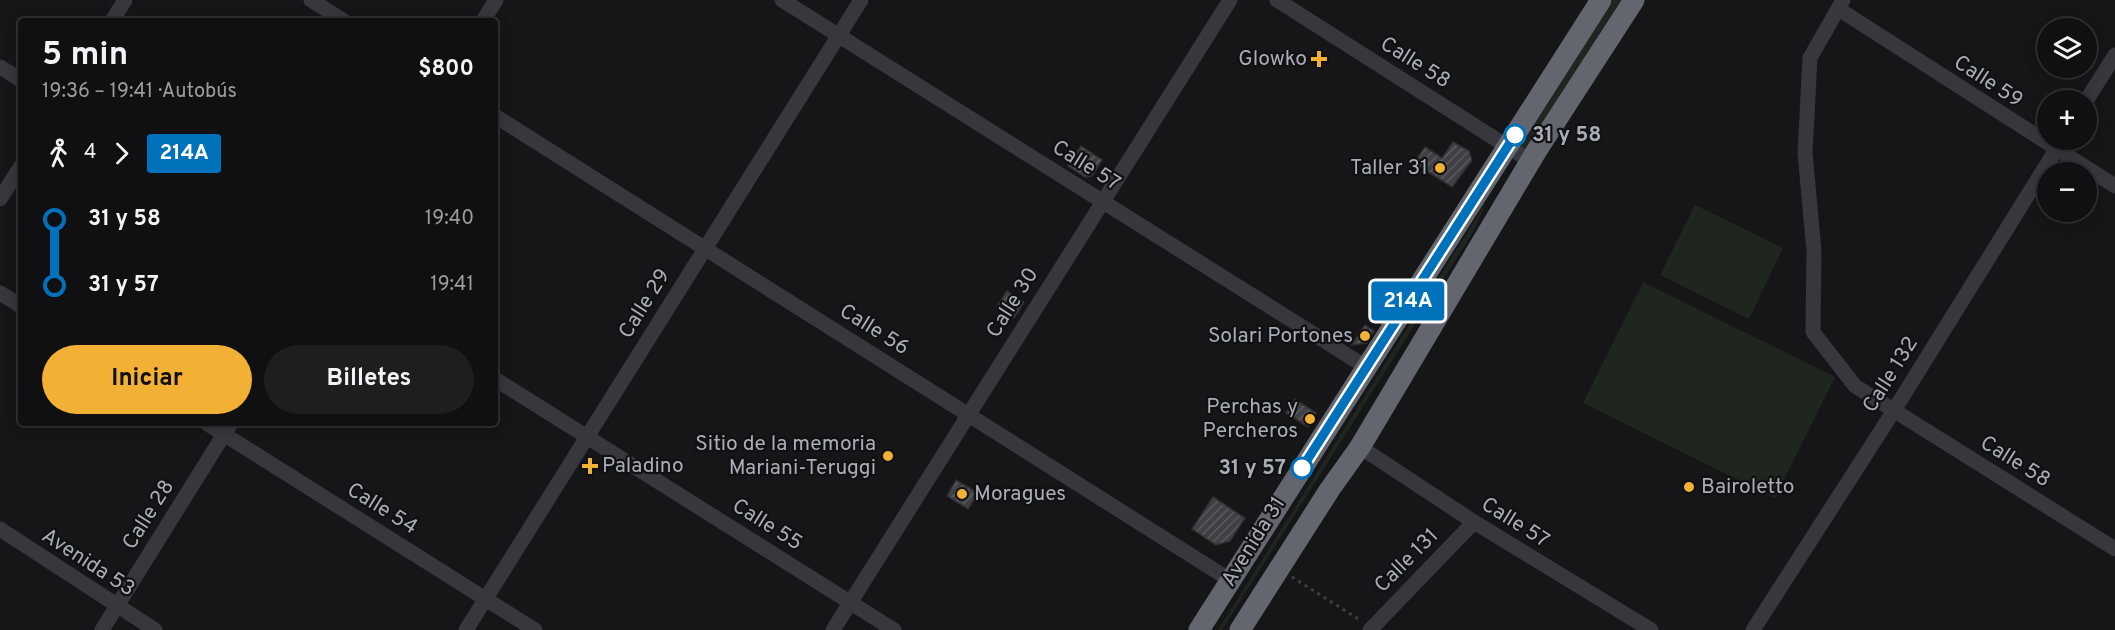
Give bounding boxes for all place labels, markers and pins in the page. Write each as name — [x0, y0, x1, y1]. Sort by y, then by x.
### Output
place label: Glowko — [1238, 46, 1307, 73]
marker: Glowko — [1312, 52, 1326, 66]
place label: 31 y 58 — [1532, 122, 1601, 149]
marker: 31 y 58 — [1504, 124, 1526, 146]
place label: Taller 31 — [1350, 155, 1428, 182]
marker: Taller 31 — [1433, 161, 1447, 175]
place label: Solari Portones — [1208, 323, 1353, 350]
marker: Solari Portones — [1358, 329, 1372, 343]
place label: Perchas y Percheros — [1202, 394, 1298, 445]
marker: Perchas y Percheros — [1303, 412, 1317, 426]
place label: Sitio de la memoria Mariani-Teruggi — [695, 431, 876, 482]
marker: Sitio de la memoria Mariani-Teruggi — [881, 449, 895, 463]
place label: Paladino — [602, 453, 684, 480]
place label: 31 y 57 — [1219, 455, 1286, 482]
marker: 31 y 57 — [1291, 457, 1313, 479]
marker: Paladino — [583, 459, 597, 473]
place label: Bairoletto — [1701, 474, 1794, 501]
marker: Bairoletto — [1682, 480, 1696, 494]
place label: Moragues — [974, 481, 1066, 508]
marker: Moragues — [955, 487, 969, 501]

